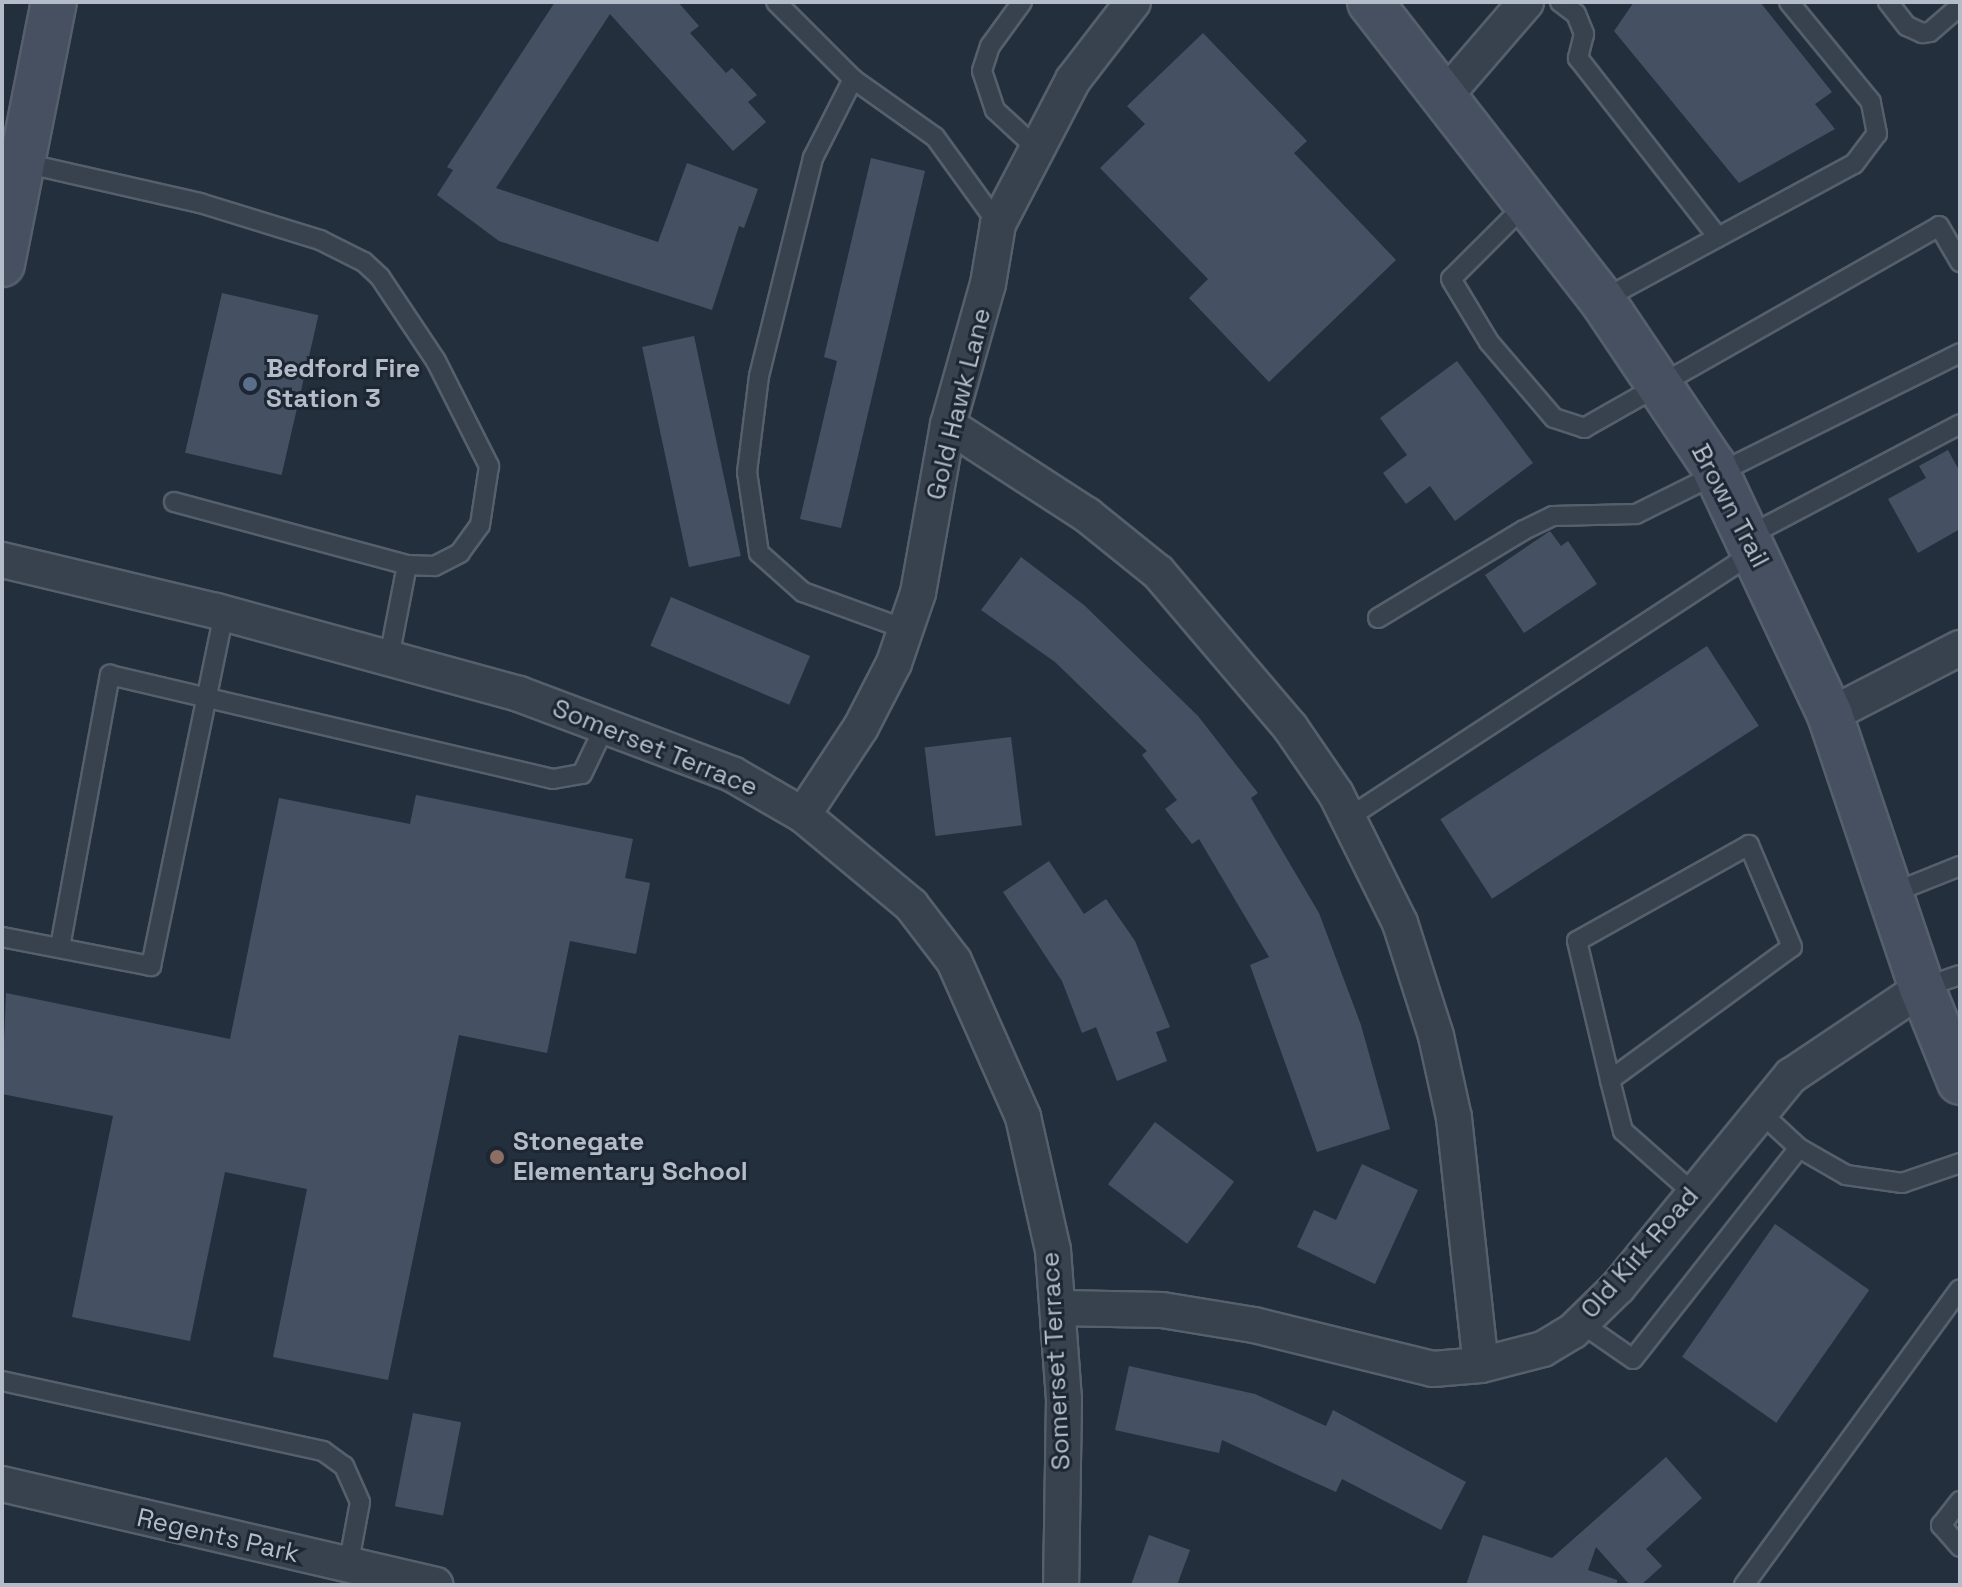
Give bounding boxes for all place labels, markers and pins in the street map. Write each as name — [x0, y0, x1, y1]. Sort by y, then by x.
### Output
place label: Bedford Fire Station 3 — [266, 353, 420, 414]
marker: Bedford Fire Station 3 — [241, 375, 259, 393]
place label: Stonegate Elementary School — [513, 1126, 748, 1188]
marker: Stonegate Elementary School — [488, 1148, 506, 1166]

